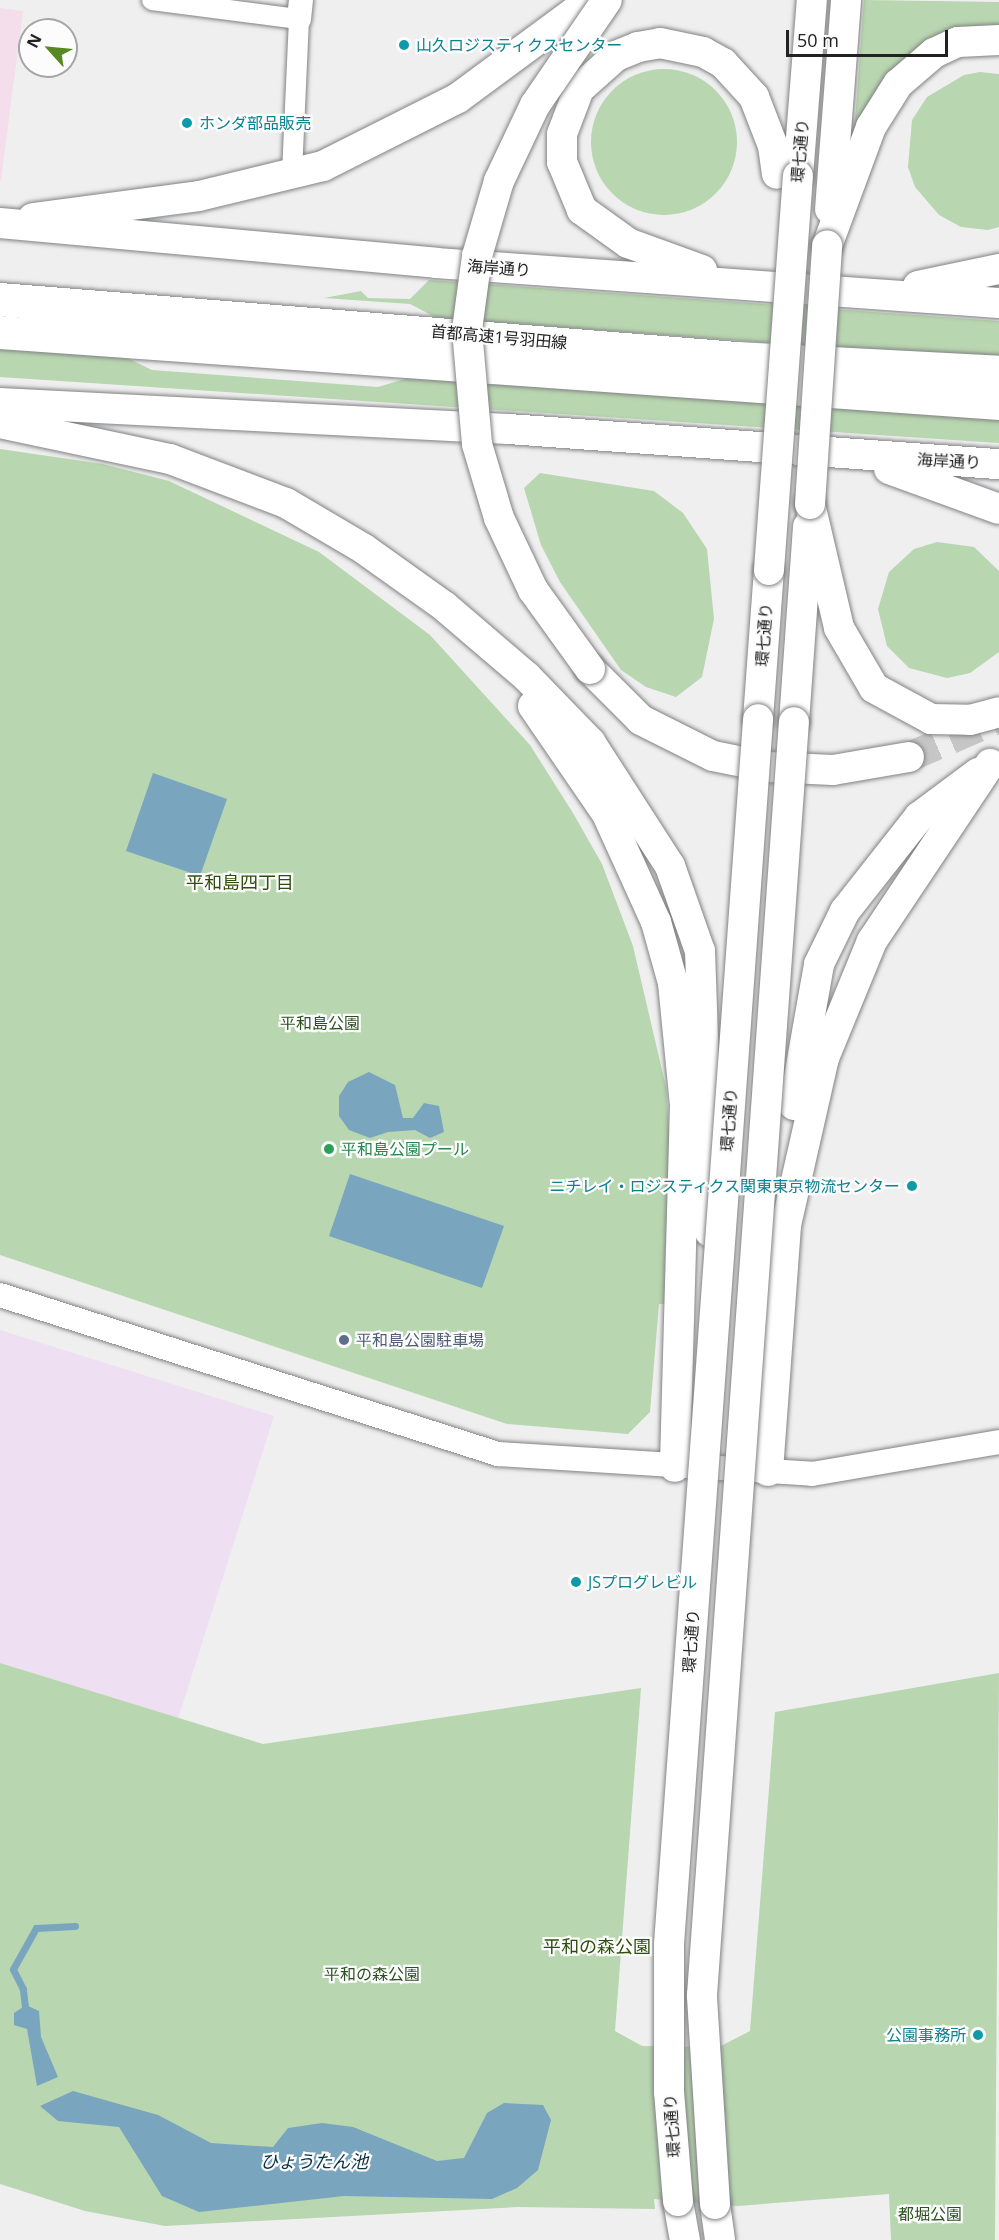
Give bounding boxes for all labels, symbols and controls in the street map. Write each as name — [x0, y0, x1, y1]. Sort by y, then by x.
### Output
north arrow — [18, 18, 78, 78]
scale bar — [789, 18, 951, 56]
text: 50 m — [797, 28, 839, 52]
text: N — [21, 30, 46, 52]
place label: 山久ロジスティクスセンター — [416, 35, 624, 55]
marker: 山久ロジスティクスセンター — [397, 38, 411, 52]
place label: ホンダ部品販売 — [199, 113, 311, 133]
marker: ホンダ部品販売 — [180, 116, 194, 130]
street label: 環七通り — [788, 118, 812, 184]
street label: 海岸通り — [466, 256, 532, 280]
street label: 首都高速1号羽田線 — [430, 321, 568, 353]
street label: 海岸通り — [917, 450, 981, 472]
street label: 環七通り — [752, 602, 776, 668]
district label: 平和島四丁目 — [186, 871, 294, 893]
park label: 平和島公園 — [280, 1013, 360, 1033]
street label: 環七通り — [717, 1087, 741, 1153]
place label: 平和島公園プール — [341, 1139, 469, 1159]
marker: 平和島公園プール — [322, 1142, 336, 1156]
place label: ニチレイ・ロジスティクス関東東京物流センター — [548, 1176, 900, 1196]
marker: ニチレイ・ロジスティクス関東東京物流センター — [905, 1179, 919, 1193]
place label: 平和島公園駐車場 — [356, 1330, 484, 1350]
marker: 平和島公園駐車場 — [337, 1333, 351, 1347]
place label: JSプログレビル — [588, 1572, 697, 1592]
marker: JSプログレビル — [569, 1575, 583, 1589]
street label: 環七通り — [679, 1608, 703, 1674]
district label: 平和の森公園 — [543, 1935, 651, 1957]
park label: 平和の森公園 — [324, 1964, 420, 1984]
place label: 公園事務所 — [886, 2025, 966, 2045]
marker: 公園事務所 — [971, 2028, 985, 2042]
street label: 環七通り — [660, 2093, 684, 2159]
water label: ひょうたん池 — [260, 2150, 368, 2172]
park label: 都堀公園 — [898, 2204, 962, 2224]

